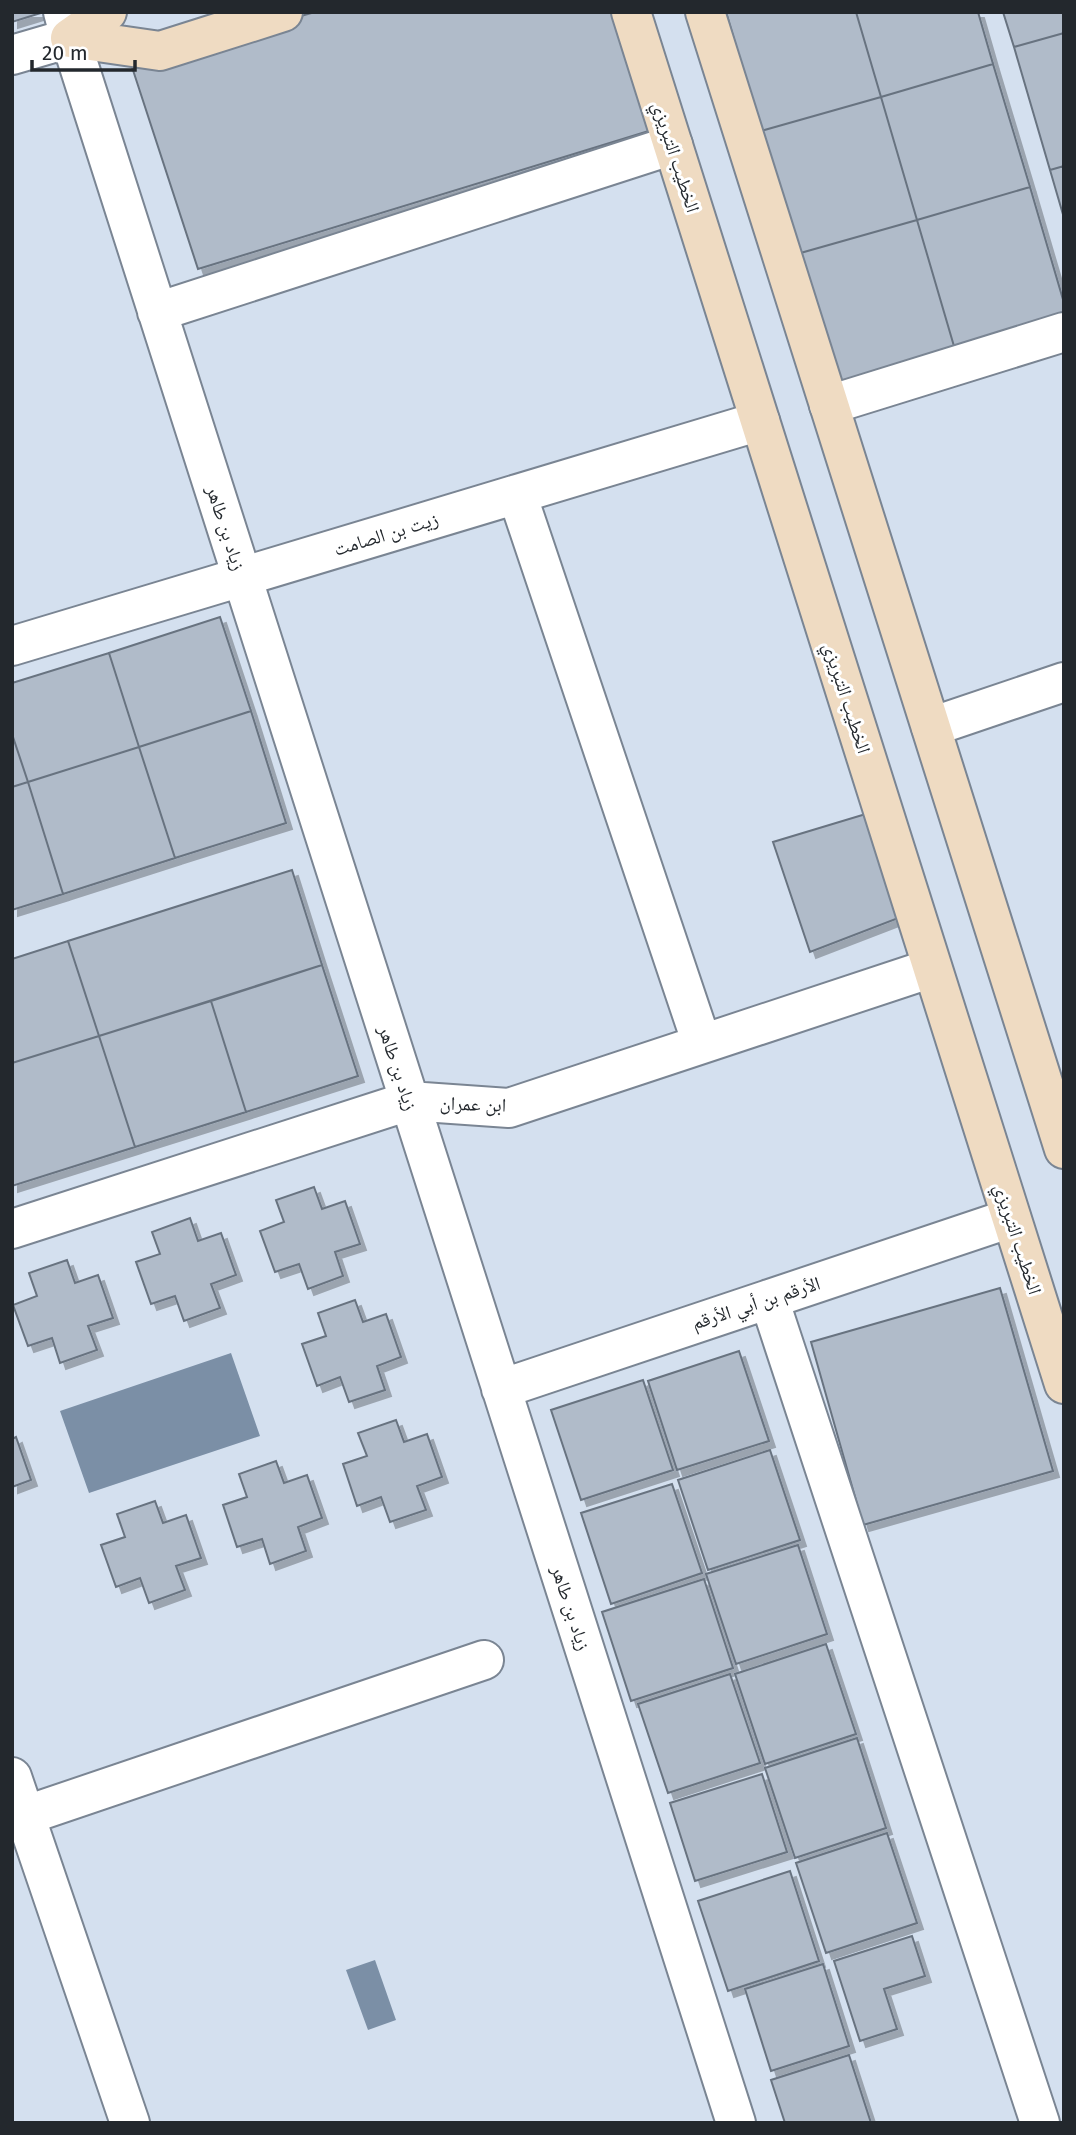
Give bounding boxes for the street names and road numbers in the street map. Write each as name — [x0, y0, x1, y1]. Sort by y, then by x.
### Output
street label: الخطيب التبريزي — [644, 99, 705, 216]
street label: زياد بن طاهر — [201, 482, 250, 573]
street label: زيت بن الصامت — [331, 507, 441, 561]
street label: الخطيب التبريزي — [815, 640, 876, 757]
street label: زياد بن طاهر — [373, 1022, 422, 1113]
street label: ابن عمران — [439, 1091, 507, 1117]
street label: الخطيب التبريزي — [986, 1181, 1047, 1298]
street label: الأرقم بن أبي الأرقم — [689, 1271, 824, 1338]
street label: زياد بن طاهر — [546, 1562, 595, 1653]

